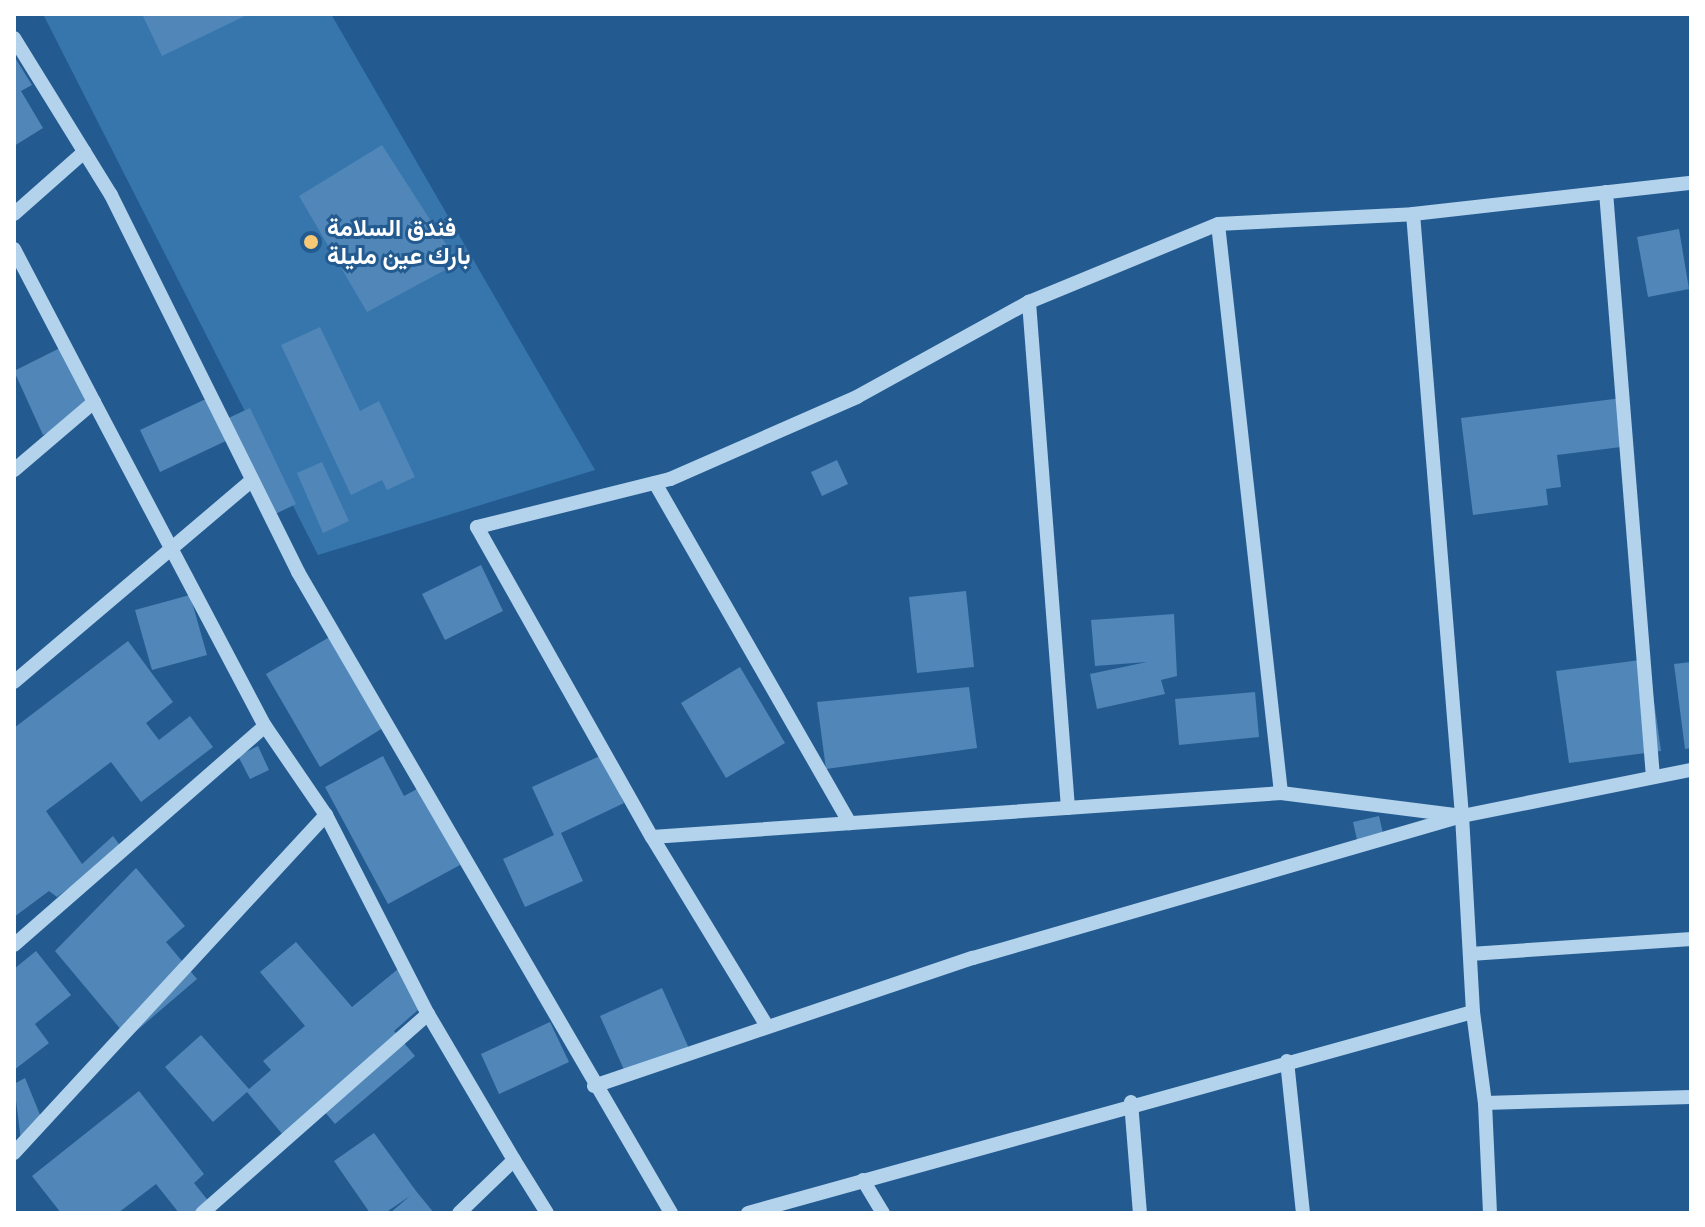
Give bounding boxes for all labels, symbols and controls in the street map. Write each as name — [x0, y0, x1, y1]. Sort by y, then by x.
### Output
place label: فندق السلامة بارك عين مليلة — [327, 214, 471, 270]
marker: فندق السلامة بارك عين مليلة — [302, 233, 320, 251]

